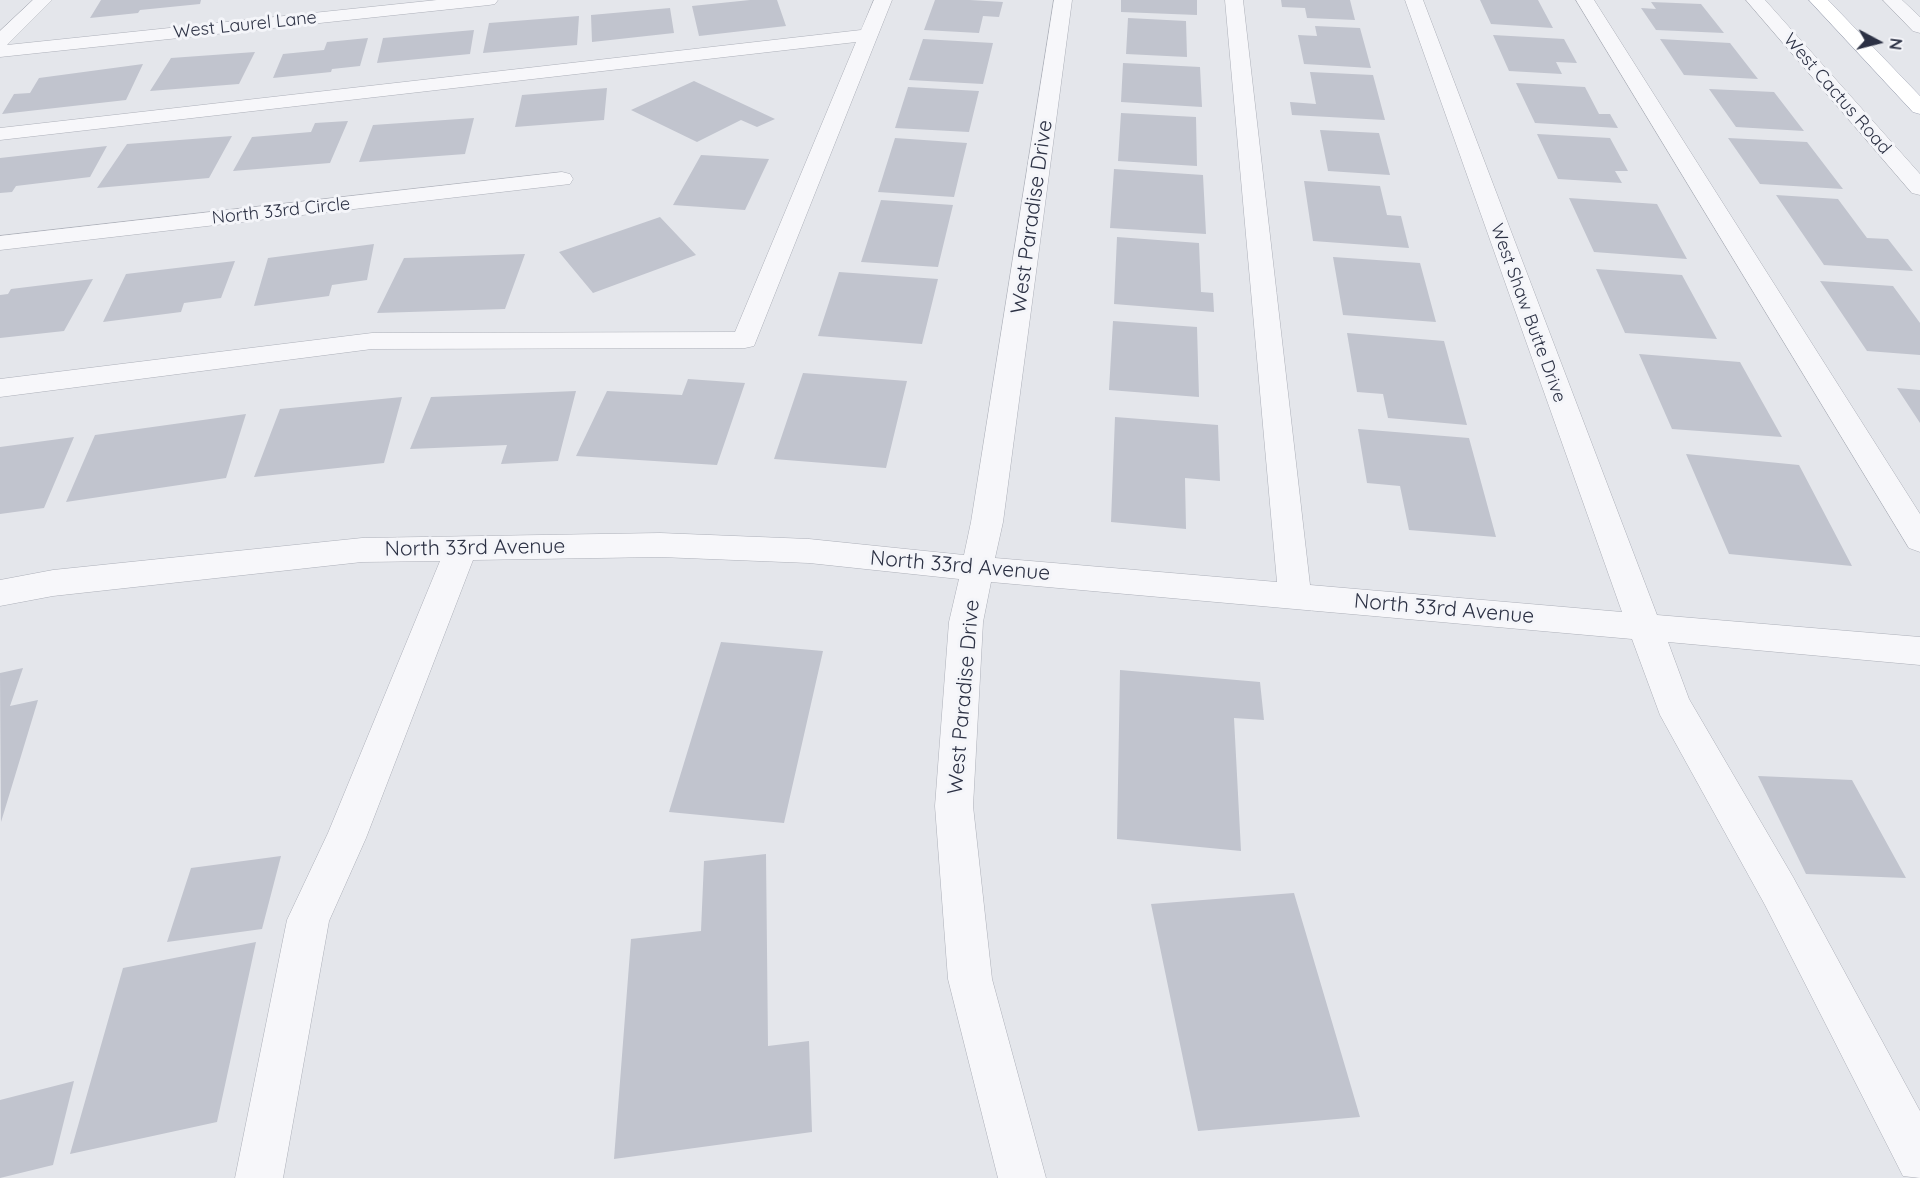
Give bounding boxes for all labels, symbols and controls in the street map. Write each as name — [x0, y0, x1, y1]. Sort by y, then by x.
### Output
street label: West Laurel Lane — [172, 7, 318, 43]
north arrow — [1848, 12, 1908, 72]
street label: West Cactus Road — [1779, 29, 1895, 159]
text: N — [1885, 37, 1907, 51]
street label: West Paradise Drive — [1006, 118, 1058, 316]
street label: North 33rd Circle — [211, 193, 351, 229]
street label: West Shaw Butte Drive — [1486, 221, 1570, 405]
street label: North 33rd Avenue — [384, 534, 566, 562]
street label: North 33rd Avenue — [869, 546, 1051, 586]
street label: North 33rd Avenue — [1353, 589, 1535, 629]
street label: West Paradise Drive — [943, 599, 985, 795]

